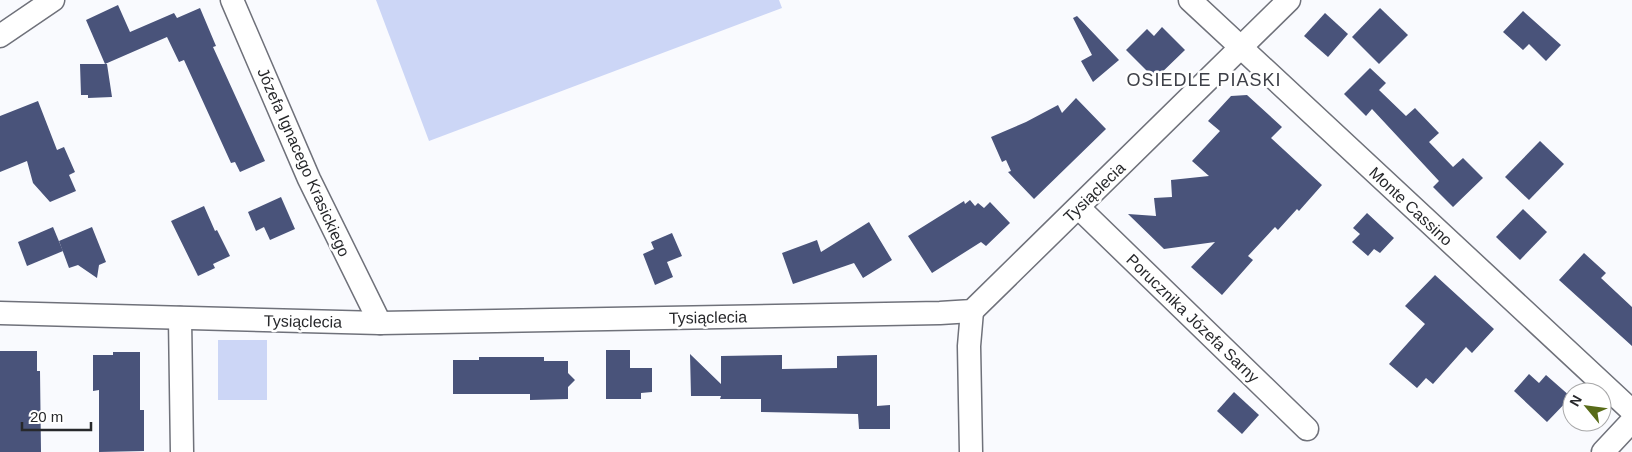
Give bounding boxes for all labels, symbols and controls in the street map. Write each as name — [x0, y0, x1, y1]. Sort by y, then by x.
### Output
street label: Józefa Ignacego Krasickiego — [254, 65, 353, 259]
district label: OSIEDLE PIASKI — [1126, 70, 1282, 90]
street label: Tysiąclecia — [1060, 159, 1128, 226]
street label: Monte Cassino — [1366, 164, 1456, 249]
street label: Porucznika Józefa Sarny — [1123, 251, 1262, 386]
street label: Tysiąclecia — [669, 308, 747, 327]
street label: Tysiąclecia — [264, 312, 342, 331]
north arrow — [1562, 382, 1612, 432]
text: N — [1566, 392, 1585, 409]
scale bar — [22, 400, 91, 432]
text: 20 m — [30, 408, 63, 425]

